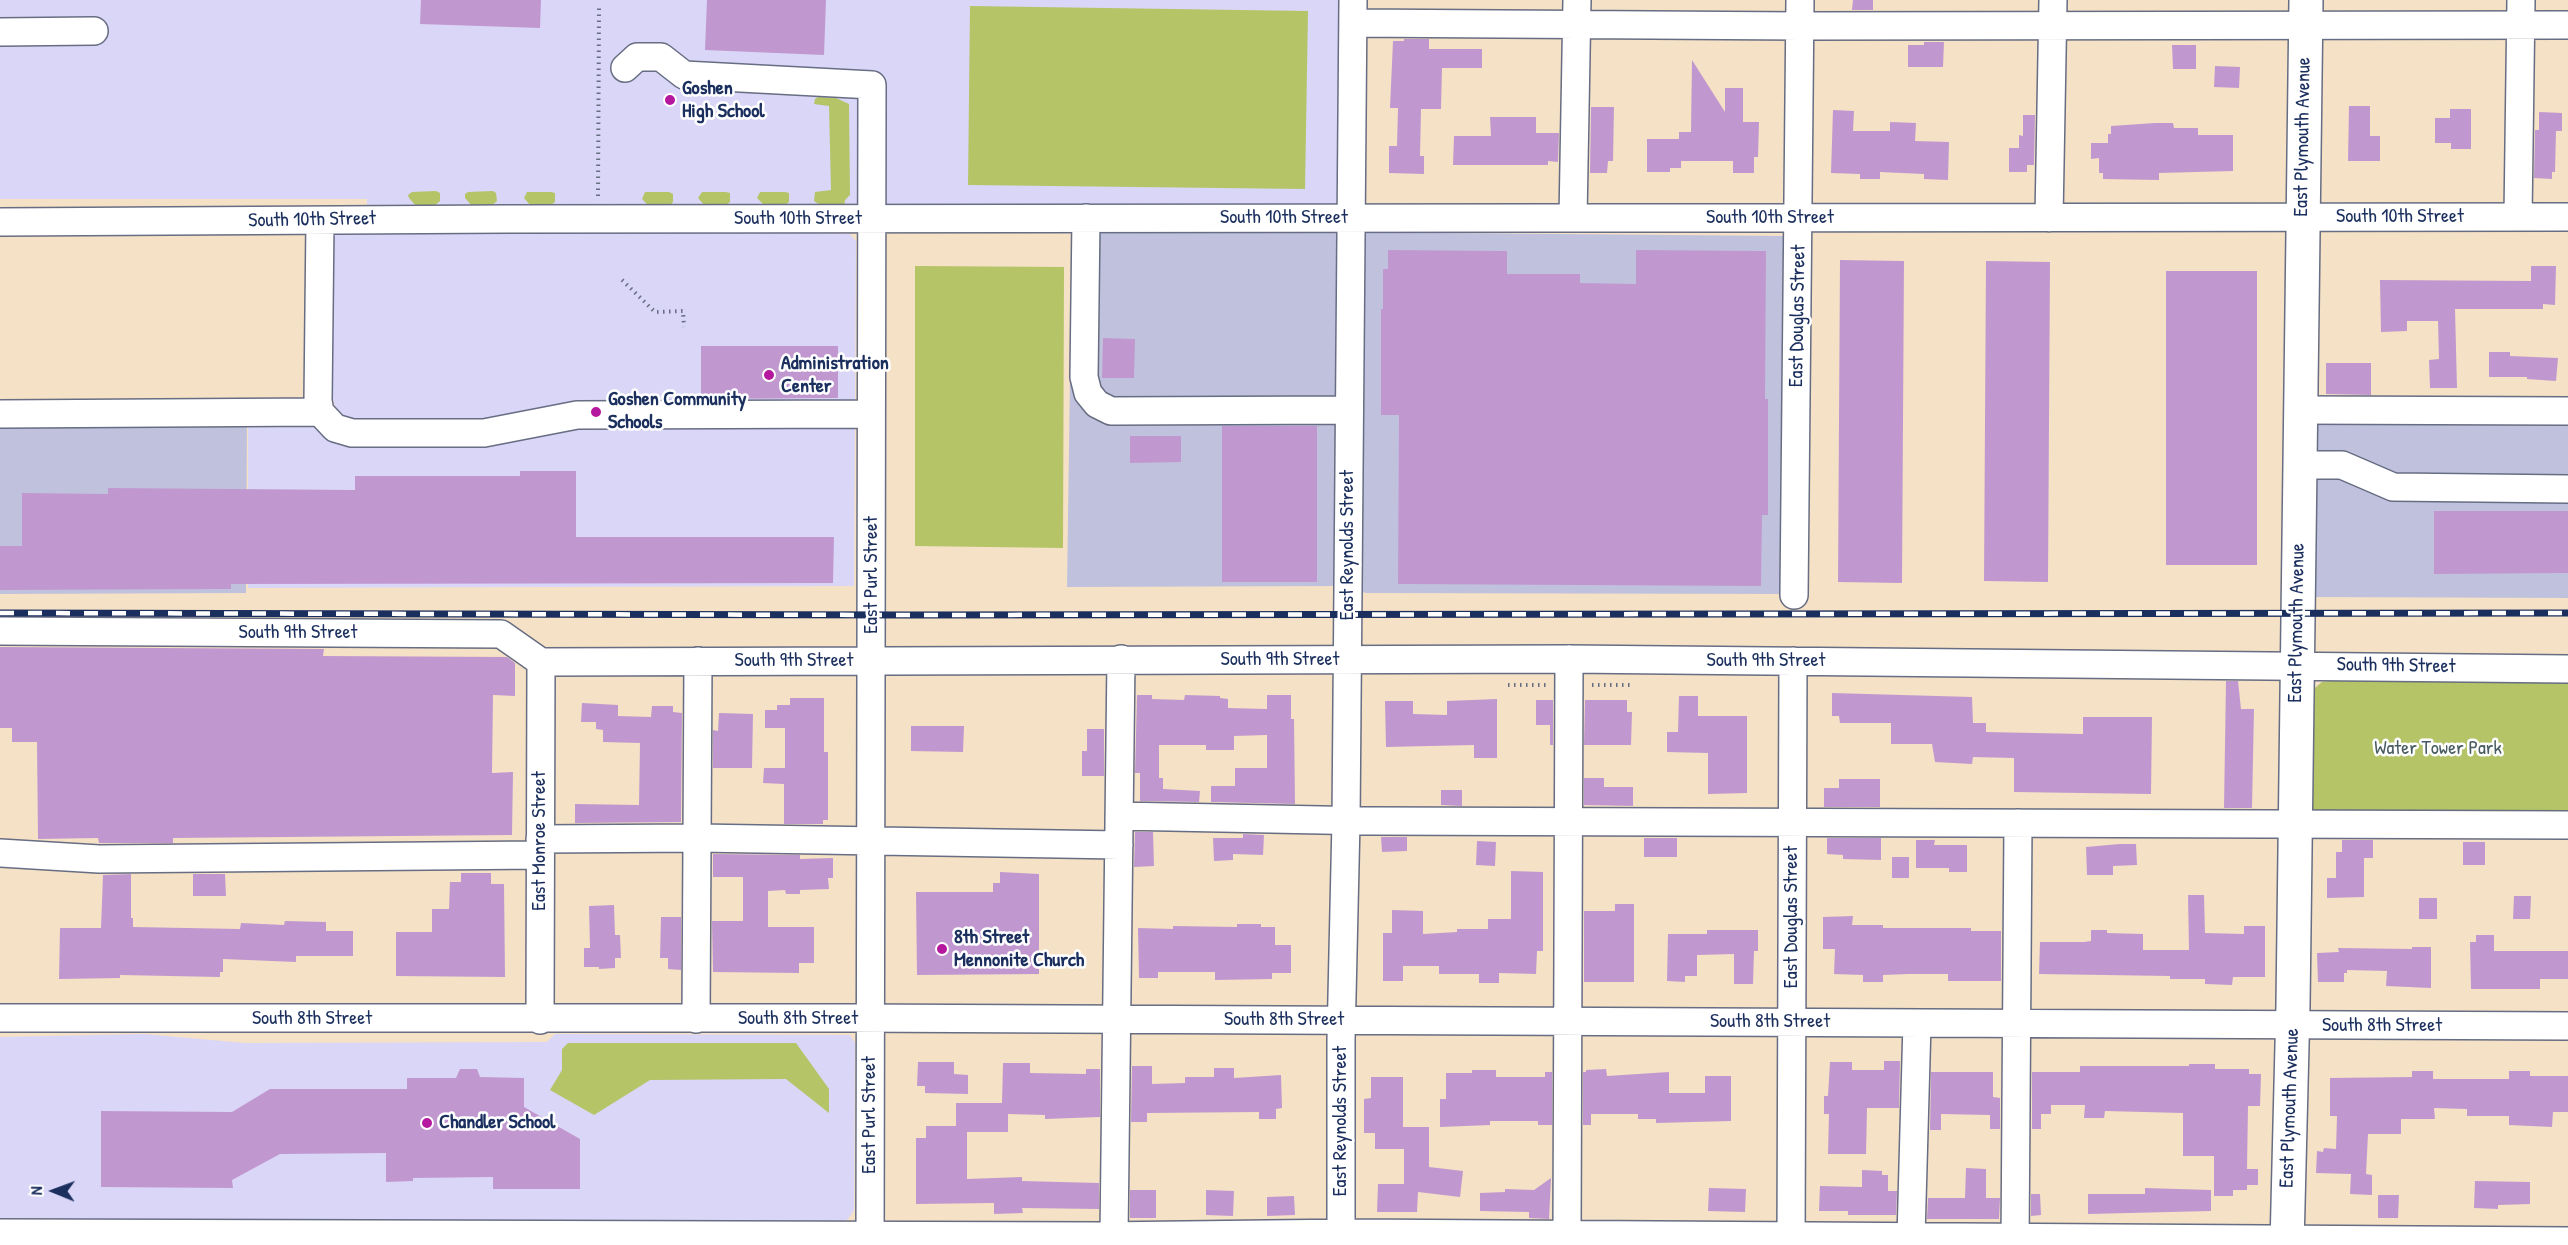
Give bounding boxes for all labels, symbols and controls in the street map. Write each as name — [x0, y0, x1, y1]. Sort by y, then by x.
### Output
street label: East Plymouth Avenue — [2290, 57, 2316, 217]
place label: Goshen High School — [682, 77, 765, 124]
marker: Goshen High School — [663, 93, 677, 107]
street label: South 10th Street — [2336, 205, 2464, 229]
street label: South 10th Street — [1220, 206, 1348, 230]
street label: South 10th Street — [1706, 206, 1834, 230]
street label: South 10th Street — [248, 207, 376, 233]
street label: South 10th Street — [734, 207, 862, 231]
street label: East Douglas Street — [1785, 245, 1811, 387]
place label: Administration Center — [781, 352, 889, 399]
marker: Administration Center — [762, 368, 776, 382]
place label: Goshen Community Schools — [608, 388, 746, 435]
marker: Goshen Community Schools — [589, 405, 603, 419]
street label: East Reynolds Street — [1336, 470, 1360, 620]
street label: East Purl Street — [860, 516, 884, 634]
street label: East Plymouth Avenue — [2284, 543, 2310, 703]
street label: South 9th Street — [239, 621, 357, 645]
street label: South 9th Street — [1221, 648, 1339, 672]
street label: South 9th Street — [735, 649, 853, 673]
street label: South 9th Street — [1707, 649, 1825, 673]
street label: South 9th Street — [2336, 653, 2456, 679]
park label: Water Tower Park — [2374, 737, 2502, 761]
street label: East Monroe Street — [528, 771, 552, 911]
street label: East Douglas Street — [1780, 846, 1804, 988]
place label: 8th Street Mennonite Church — [954, 926, 1084, 973]
marker: 8th Street Mennonite Church — [935, 942, 949, 956]
street label: South 8th Street — [252, 1007, 372, 1031]
street label: South 8th Street — [738, 1007, 858, 1031]
street label: South 8th Street — [1224, 1008, 1344, 1032]
street label: South 8th Street — [1710, 1010, 1830, 1034]
street label: South 8th Street — [2322, 1014, 2442, 1038]
street label: East Plymouth Avenue — [2275, 1028, 2305, 1188]
street label: East Reynolds Street — [1329, 1046, 1353, 1196]
street label: East Purl Street — [858, 1056, 882, 1174]
place label: Chandler School — [439, 1111, 555, 1135]
marker: Chandler School — [420, 1116, 434, 1130]
north arrow — [24, 1161, 84, 1221]
text: N — [25, 1186, 47, 1195]

